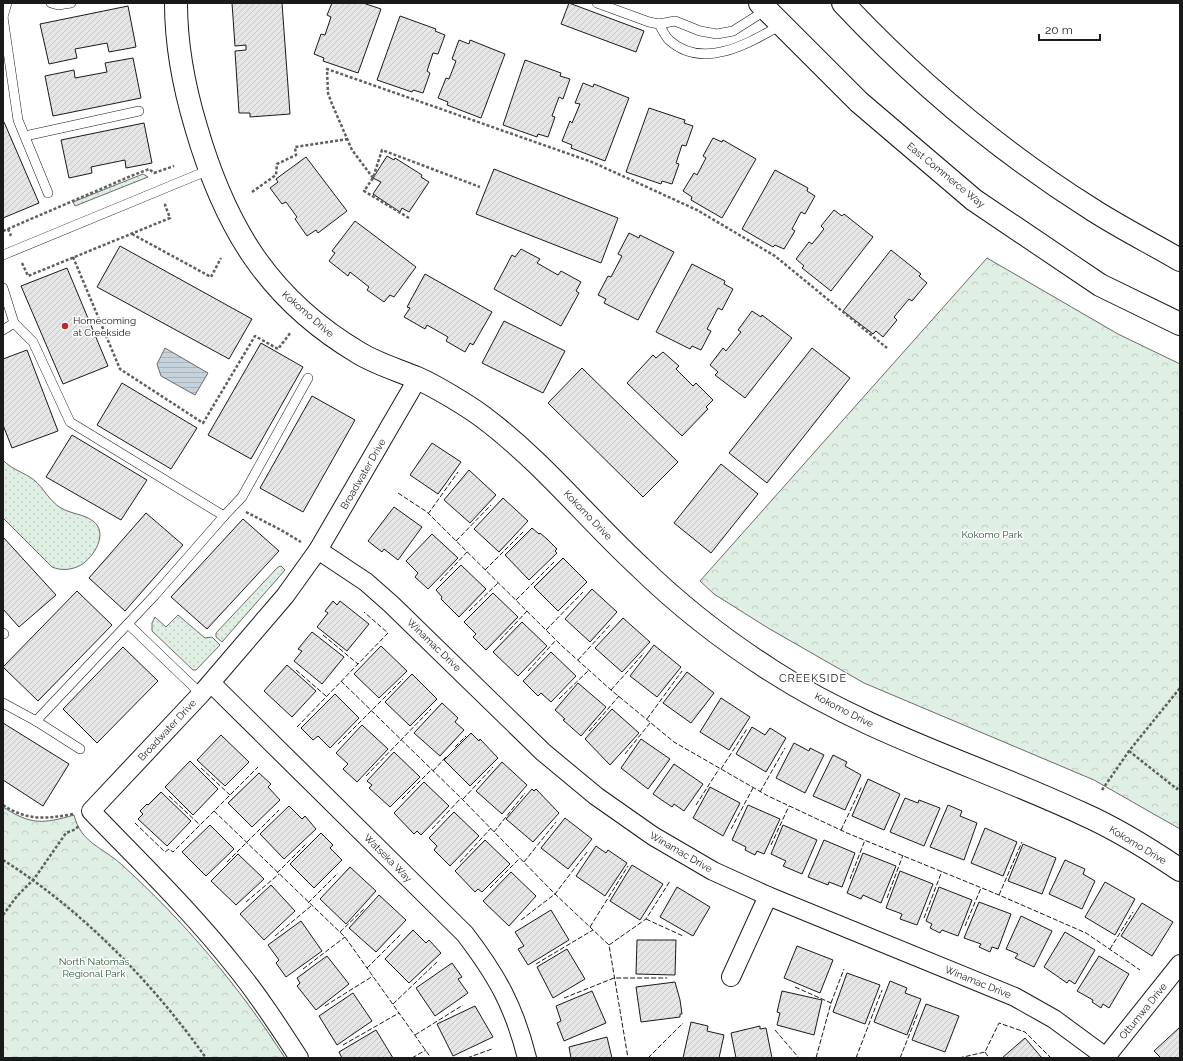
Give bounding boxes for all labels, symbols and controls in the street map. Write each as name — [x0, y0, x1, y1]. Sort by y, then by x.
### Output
scale bar — [1039, 16, 1100, 42]
text: 20 m — [1045, 23, 1073, 37]
street label: East Commerce Way — [905, 140, 988, 210]
street label: Kokomo Drive — [280, 289, 336, 339]
place label: Homecoming at Creekside — [73, 315, 136, 338]
marker: Homecoming at Creekside — [60, 321, 70, 331]
street label: Broadwater Drive — [338, 437, 388, 511]
street label: Kokomo Drive — [562, 488, 614, 542]
park label: Kokomo Park — [961, 529, 1023, 540]
street label: Winamac Drive — [405, 617, 463, 674]
district label: CREEKSIDE — [779, 672, 847, 685]
street label: Kokomo Drive — [813, 690, 875, 730]
street label: Broadwater Drive — [136, 697, 198, 763]
street label: Kokomo Drive — [1107, 824, 1169, 866]
street label: Winamac Drive — [648, 830, 714, 874]
street label: Watseka Way — [362, 832, 415, 885]
park label: North Natomas Regional Park — [59, 956, 129, 979]
street label: Winamac Drive — [943, 964, 1013, 1000]
street label: Ottumwa Drive — [1117, 981, 1169, 1041]

